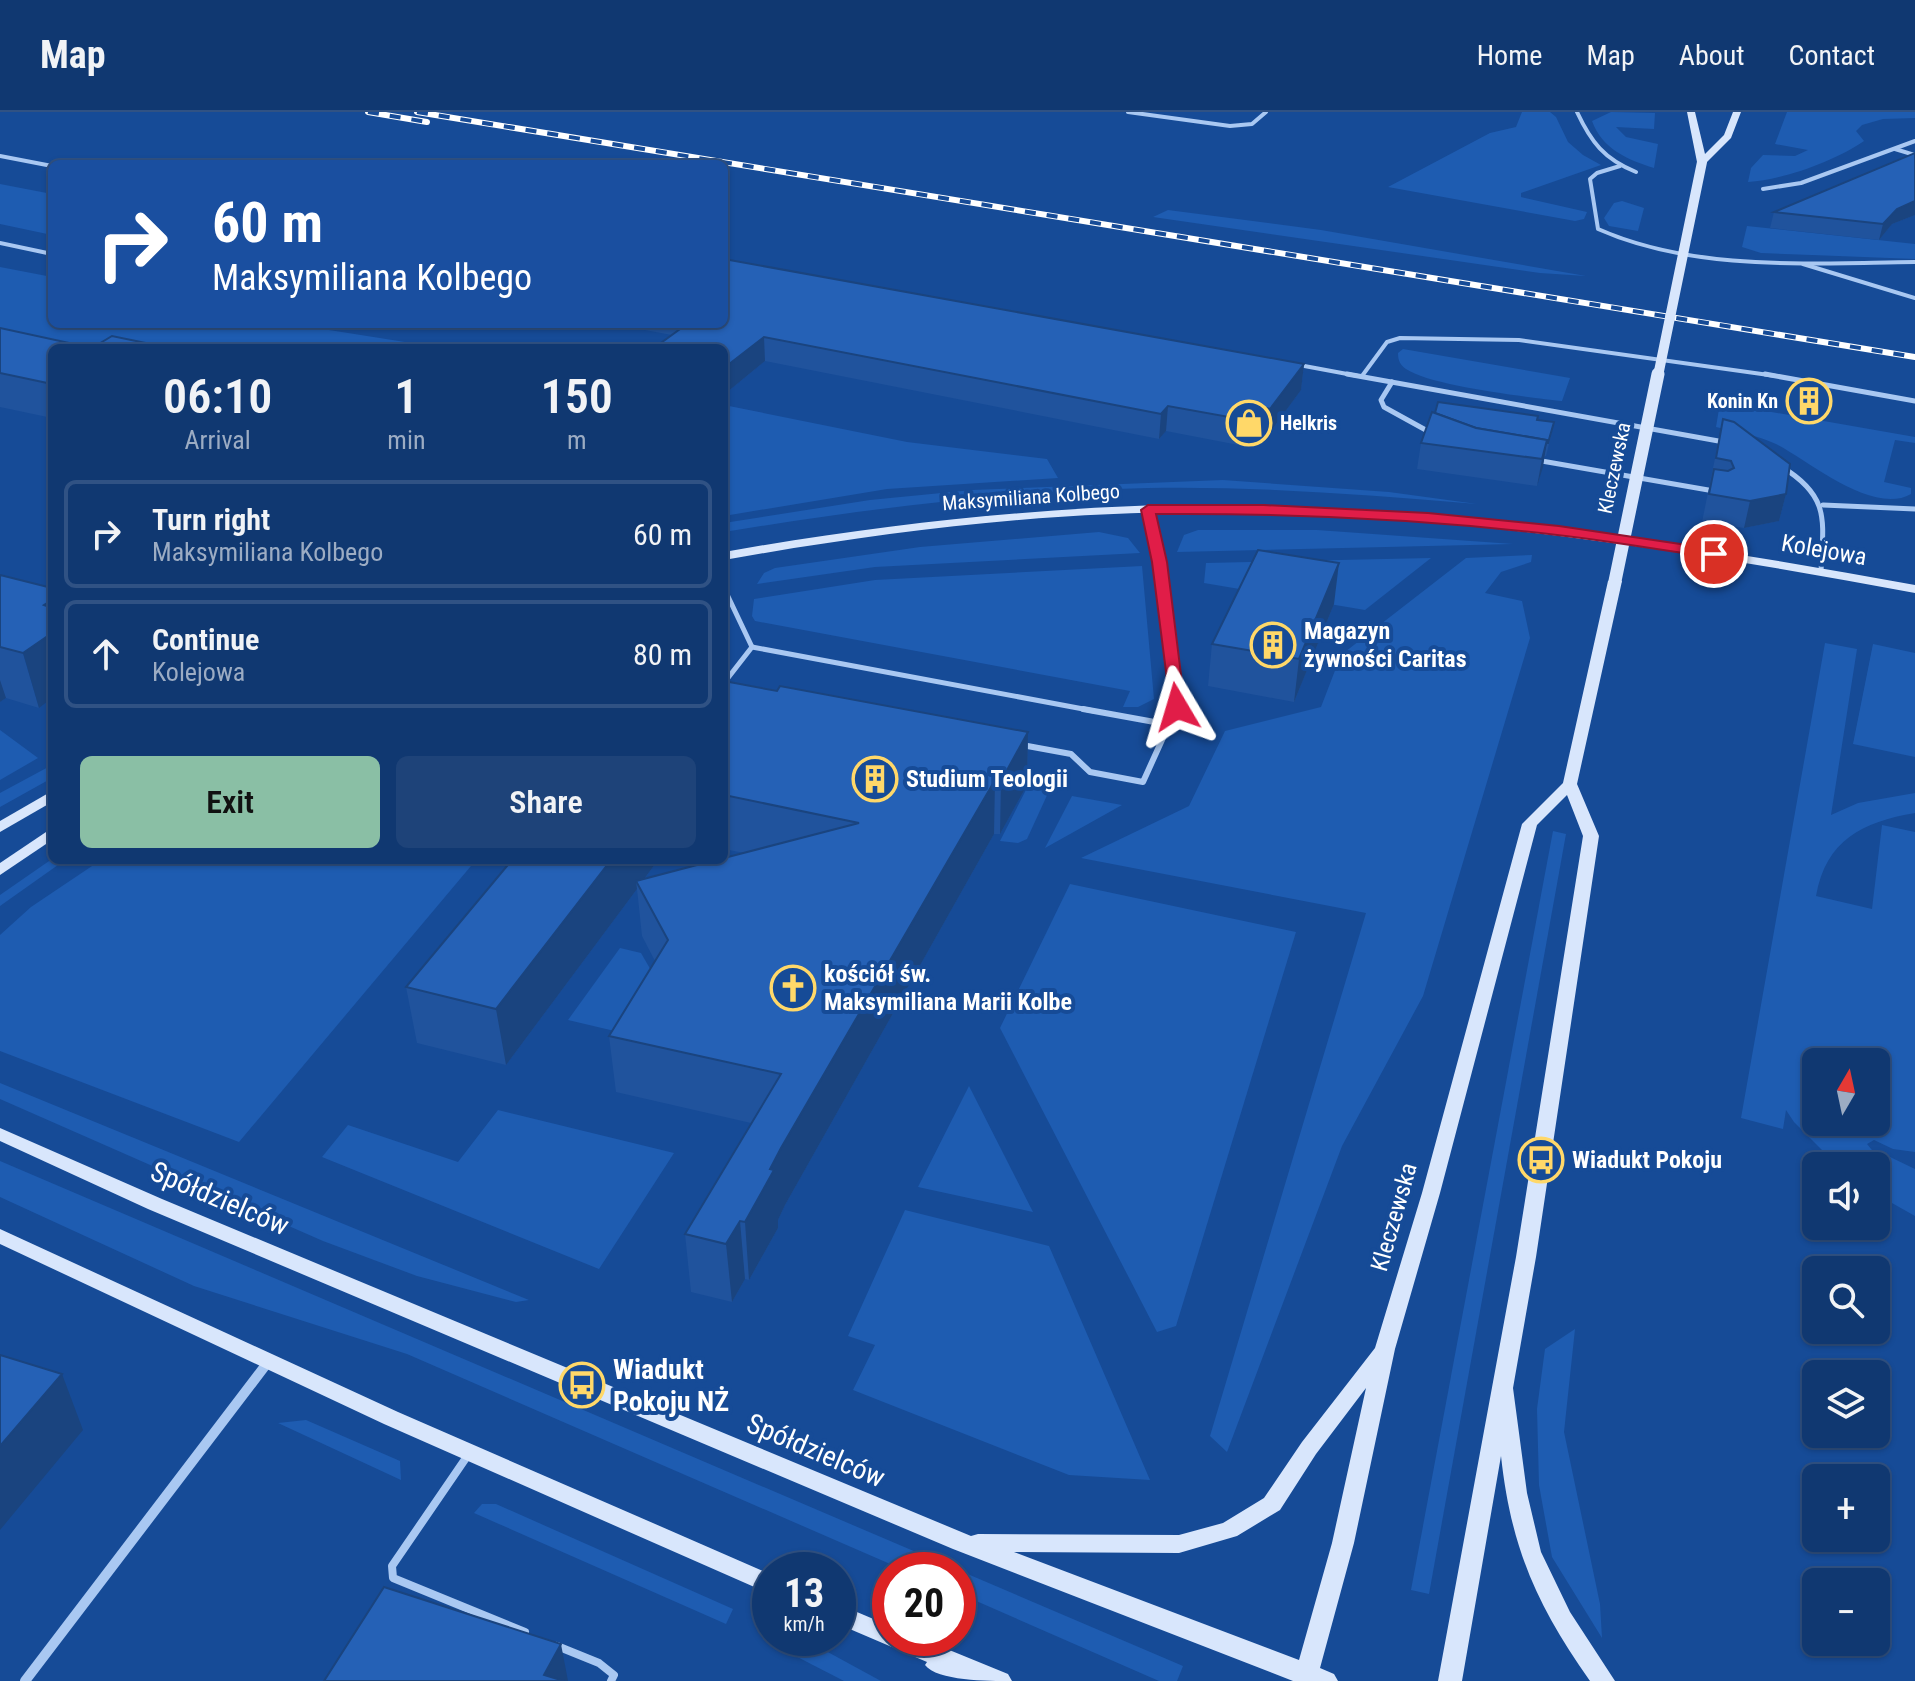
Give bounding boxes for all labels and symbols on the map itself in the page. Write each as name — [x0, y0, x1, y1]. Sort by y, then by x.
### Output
building icon: Konin Kn — [1785, 377, 1833, 425]
place label: Konin Kn — [1707, 389, 1778, 413]
shop icon: Helkris — [1225, 399, 1273, 447]
place label: Helkris — [1280, 411, 1337, 435]
street label: Kleczewska — [1593, 420, 1635, 516]
street label: Maksymiliana Kolbego — [941, 479, 1121, 515]
pin — [1680, 520, 1748, 588]
street label: Kolejowa — [1779, 529, 1869, 571]
place label: Magazyn żywności Caritas — [1304, 617, 1467, 673]
building icon: Magazyn żywności Caritas — [1249, 621, 1297, 669]
position arrow — [1135, 665, 1219, 749]
building icon: Studium Teologii — [851, 755, 899, 803]
place label: Studium Teologii — [906, 765, 1068, 793]
place label: kościół św. Maksymiliana Marii Kolbe — [824, 960, 1072, 1016]
church icon: kościół św. Maksymiliana Marii Kolbe — [769, 964, 817, 1012]
north arrow — [1802, 1048, 1890, 1136]
bus stop icon: Wiadukt Pokoju — [1517, 1136, 1565, 1184]
place label: Wiadukt Pokoju — [1572, 1146, 1722, 1174]
street label: Spółdzielców — [146, 1155, 294, 1242]
street label: Kleczewska — [1365, 1160, 1423, 1274]
place label: Wiadukt Pokoju NŻ — [613, 1353, 729, 1418]
bus stop icon: Wiadukt Pokoju NŻ — [558, 1361, 606, 1409]
street label: Spółdzielców — [742, 1407, 890, 1494]
speed limit sign: 20 — [872, 1552, 976, 1656]

